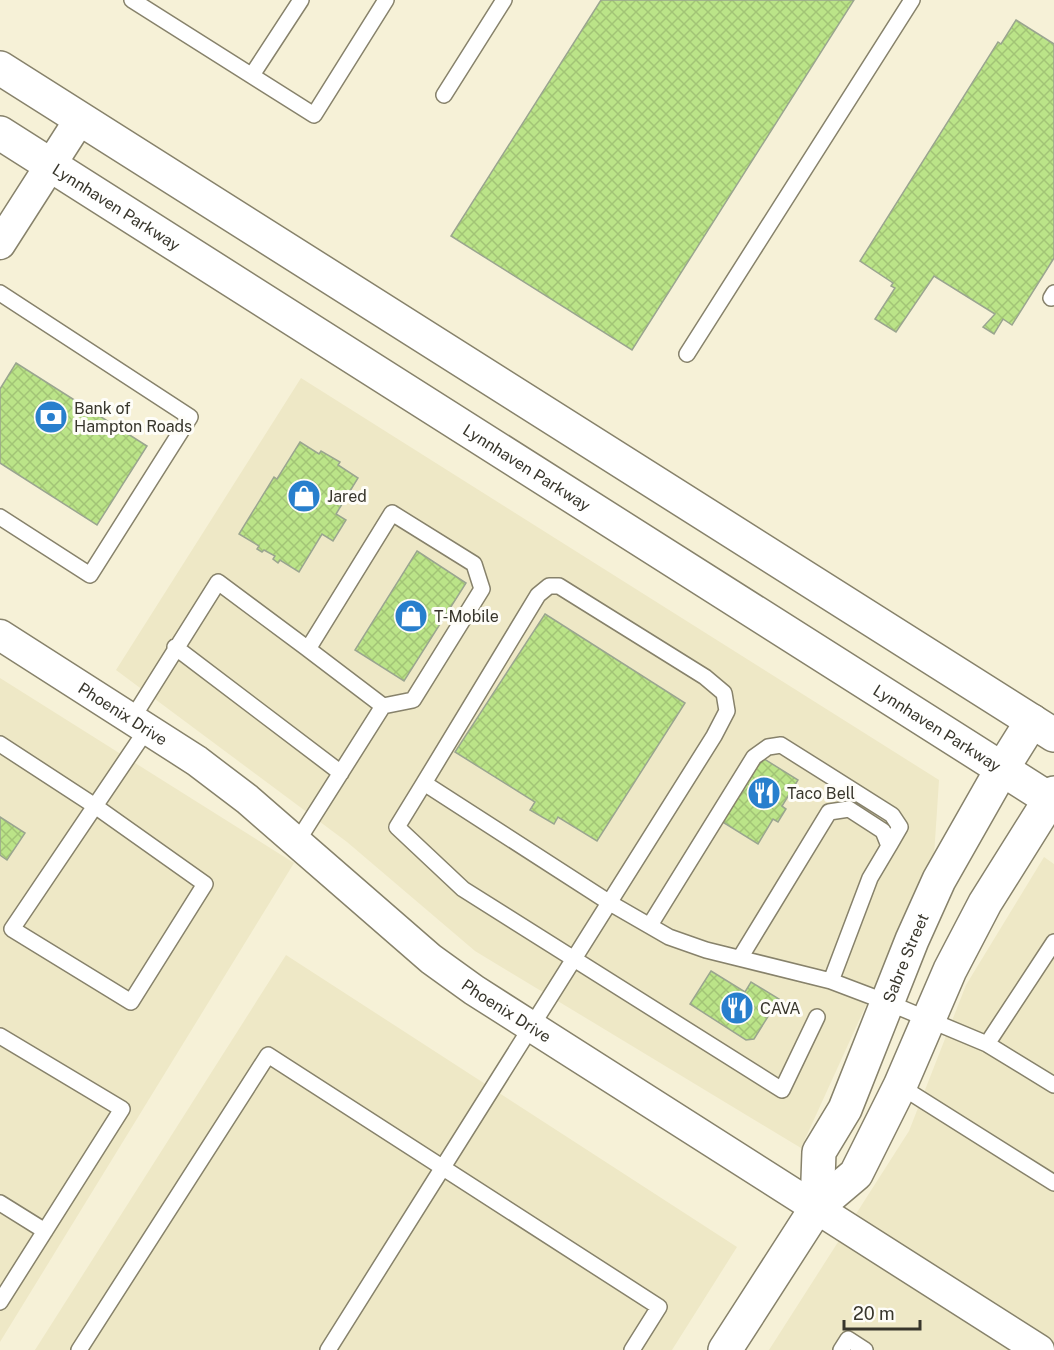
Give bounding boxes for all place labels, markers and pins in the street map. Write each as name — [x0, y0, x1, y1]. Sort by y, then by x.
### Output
bank icon: Bank of Hampton Roads — [33, 399, 69, 435]
place label: Bank of Hampton Roads — [74, 399, 192, 436]
shop icon: Jared — [286, 478, 322, 514]
place label: Jared — [327, 487, 367, 506]
shop icon: T-Mobile — [393, 598, 429, 634]
place label: T-Mobile — [434, 607, 499, 626]
restaurant icon: Taco Bell — [746, 775, 782, 811]
place label: Taco Bell — [787, 784, 855, 803]
restaurant icon: CAVA — [719, 990, 755, 1026]
place label: CAVA — [760, 999, 801, 1018]

